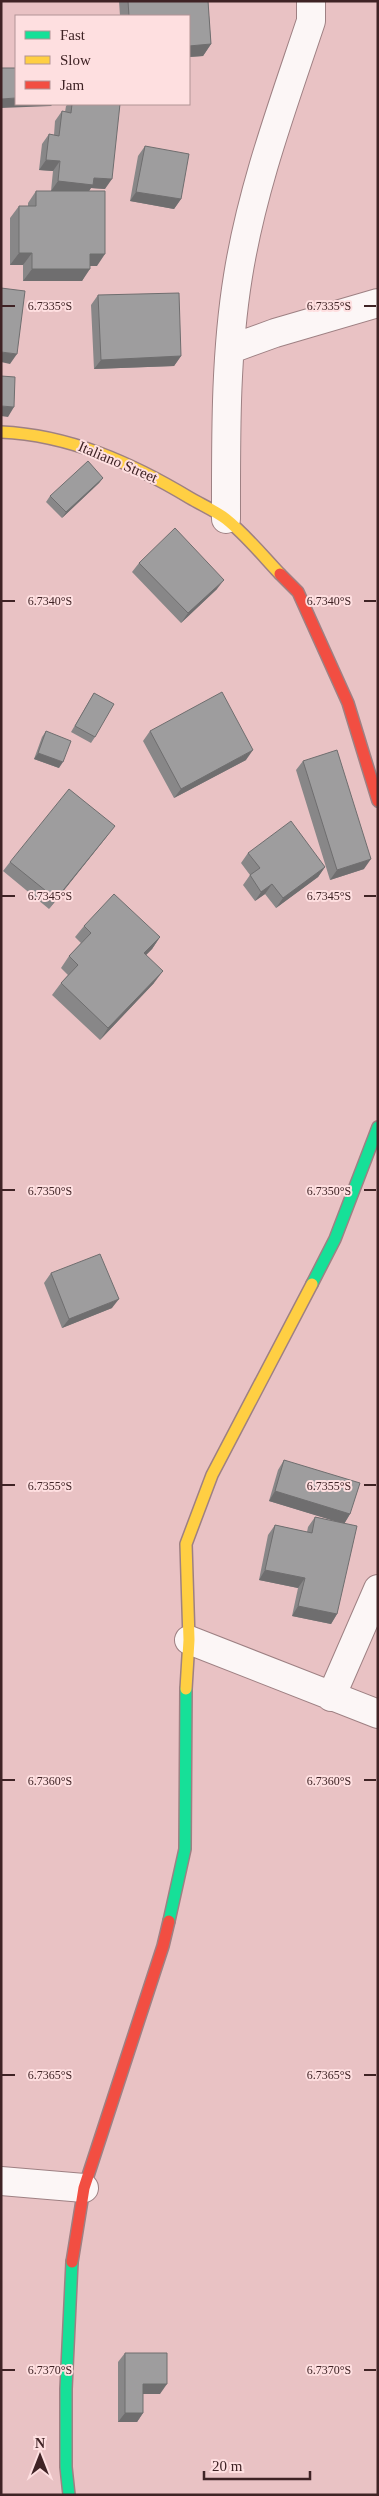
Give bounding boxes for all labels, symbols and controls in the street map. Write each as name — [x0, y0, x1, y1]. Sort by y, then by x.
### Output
legend — [15, 15, 190, 105]
text: Fast — [60, 27, 86, 43]
text: Slow — [60, 52, 91, 68]
text: Jam — [60, 77, 84, 93]
text: 6.7335°S — [28, 299, 72, 313]
text: 6.7335°S — [307, 299, 351, 313]
street label: Italiano Street — [76, 438, 161, 486]
text: 6.7340°S — [28, 594, 72, 608]
text: 6.7340°S — [307, 594, 351, 608]
text: 6.7345°S — [28, 889, 72, 903]
text: 6.7345°S — [307, 889, 351, 903]
text: 6.7350°S — [28, 1184, 72, 1198]
text: 6.7350°S — [307, 1184, 351, 1198]
text: 6.7355°S — [28, 1479, 72, 1493]
text: 6.7355°S — [307, 1479, 351, 1493]
text: 6.7360°S — [28, 1774, 72, 1788]
text: 6.7360°S — [307, 1774, 351, 1788]
text: 6.7365°S — [28, 2068, 72, 2082]
text: 6.7365°S — [307, 2068, 351, 2082]
text: 6.7370°S — [28, 2363, 72, 2377]
text: 6.7370°S — [307, 2363, 351, 2377]
north arrow — [15, 2431, 65, 2481]
text: N — [35, 2436, 45, 2451]
scale bar — [204, 2448, 310, 2480]
text: 20 m — [212, 2458, 243, 2474]

